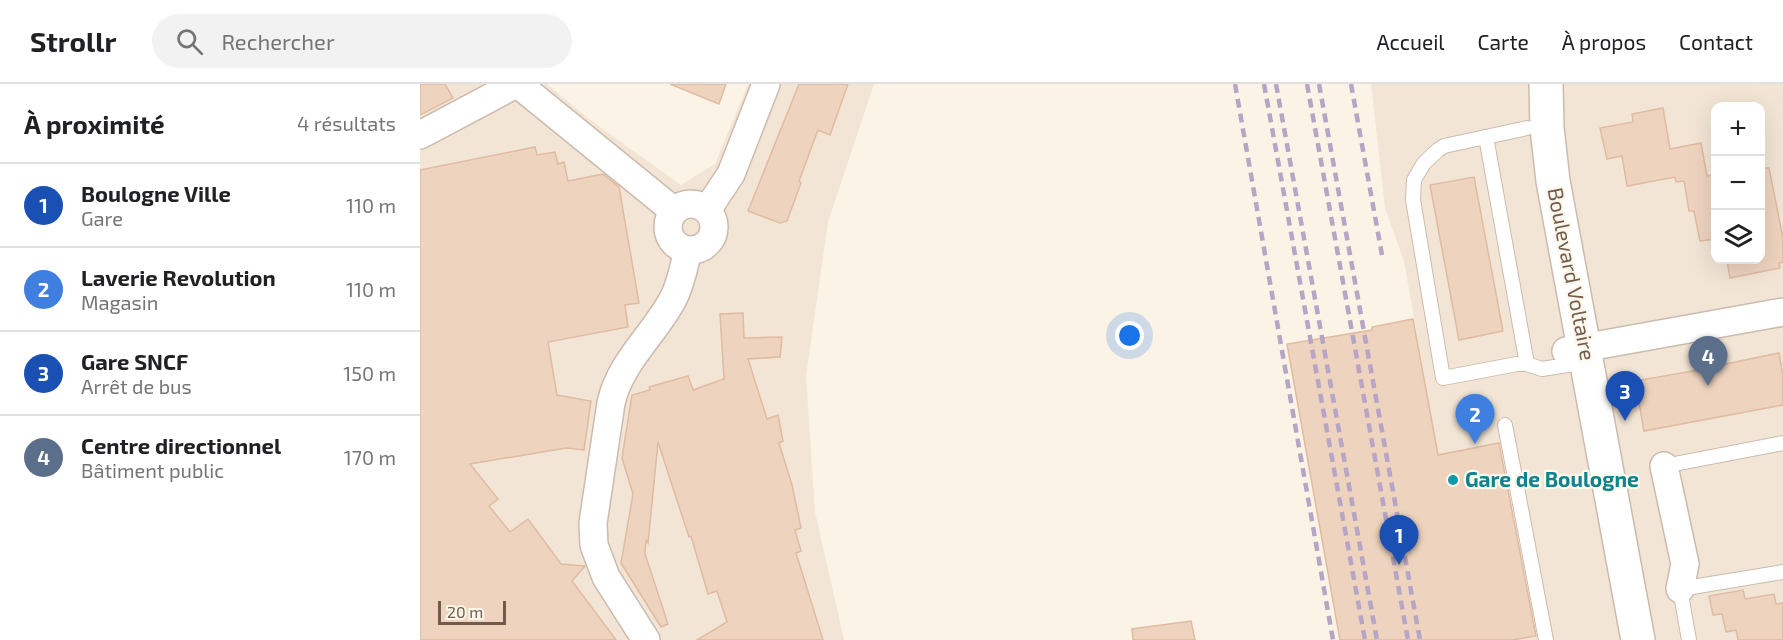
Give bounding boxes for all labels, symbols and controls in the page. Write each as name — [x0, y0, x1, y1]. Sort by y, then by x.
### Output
search box — [152, 14, 572, 68]
text: Strollr — [30, 24, 116, 58]
icon: search — [173, 25, 206, 58]
text: Rechercher — [221, 28, 335, 54]
text: Accueil — [1376, 29, 1445, 54]
text: Carte — [1478, 29, 1529, 54]
text: À propos — [1562, 29, 1646, 54]
text: Contact — [1679, 29, 1753, 54]
map controls — [1711, 102, 1765, 264]
button: + — [1711, 102, 1765, 156]
text: À proximité — [24, 108, 165, 139]
text: 4 résultats — [297, 111, 396, 135]
button: − — [1711, 156, 1765, 210]
text: Boulogne Ville — [81, 180, 231, 206]
street label: Boulevard Voltaire — [1543, 185, 1601, 362]
text: 1 — [39, 193, 48, 217]
text: 110 m — [346, 193, 396, 217]
text: Gare — [81, 206, 123, 230]
button: layers — [1711, 210, 1765, 264]
text: Laverie Revolution — [81, 264, 276, 290]
text: 2 — [38, 277, 49, 301]
text: 110 m — [346, 277, 396, 301]
text: Magasin — [81, 290, 158, 314]
your location — [1115, 321, 1144, 350]
pin: 4 — [1688, 336, 1728, 386]
text: Gare SNCF — [81, 348, 188, 374]
text: 3 — [38, 361, 49, 385]
text: 150 m — [343, 361, 396, 385]
pin: 3 — [1606, 372, 1644, 421]
text: Arrêt de bus — [81, 374, 192, 398]
pin: 2 — [1456, 394, 1494, 444]
text: Centre directionnel — [81, 432, 281, 458]
text: 4 — [37, 445, 50, 469]
text: 170 m — [344, 445, 396, 469]
text: Bâtiment public — [81, 458, 224, 482]
place label: Gare de Boulogne — [1465, 466, 1639, 491]
marker: Gare de Boulogne — [1446, 473, 1460, 487]
pin: 1 — [1380, 516, 1418, 565]
scale bar — [438, 598, 506, 626]
text: 20 m — [447, 602, 483, 621]

